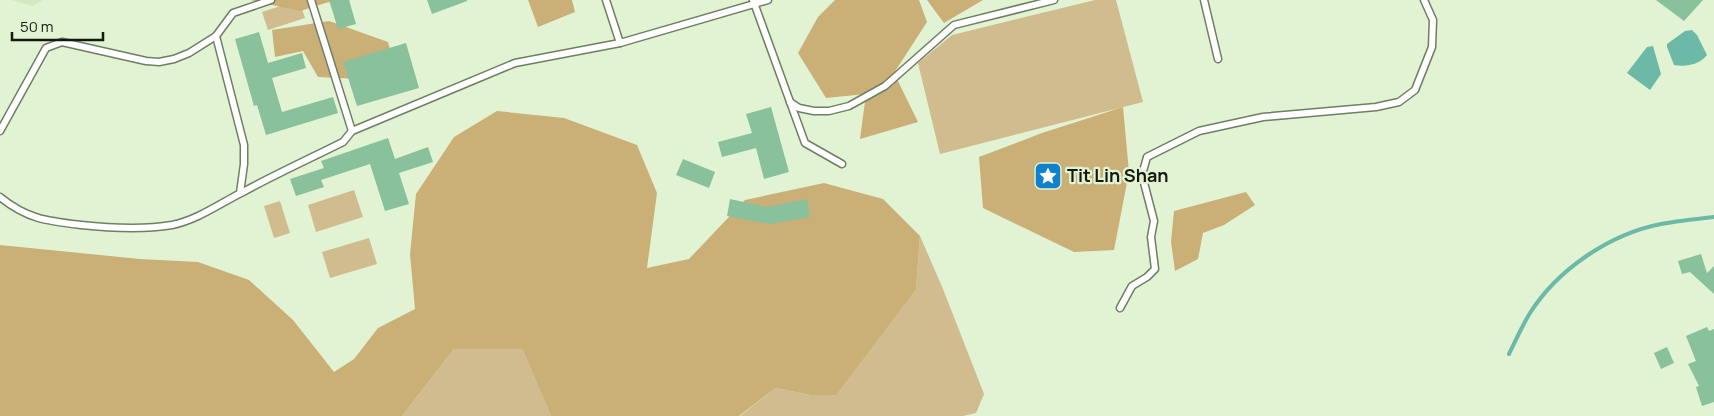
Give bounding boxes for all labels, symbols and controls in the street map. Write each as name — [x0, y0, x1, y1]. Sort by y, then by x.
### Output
scale bar — [12, 10, 104, 42]
text: 50 m — [20, 16, 54, 37]
place icon: Tit Lin Shan — [1033, 161, 1063, 191]
place label: Tit Lin Shan — [1067, 163, 1169, 187]

